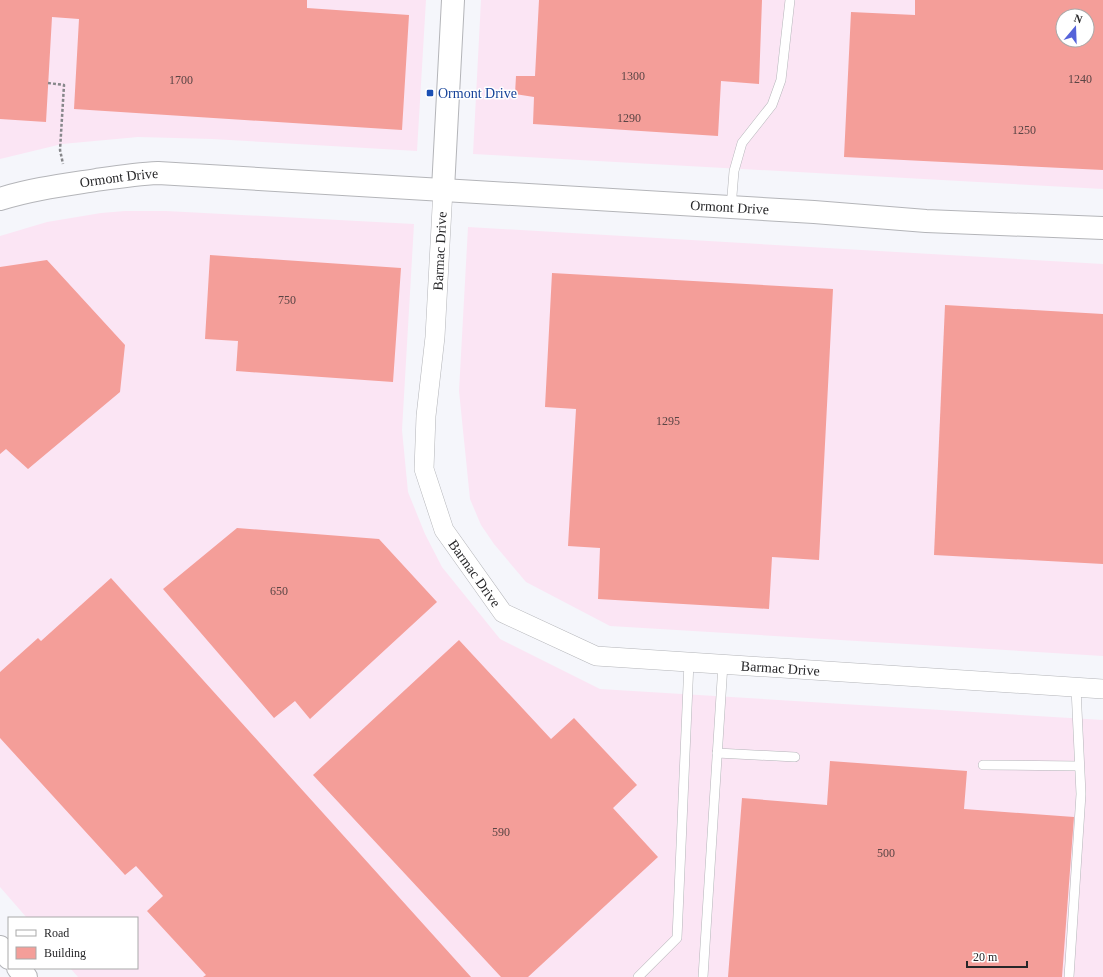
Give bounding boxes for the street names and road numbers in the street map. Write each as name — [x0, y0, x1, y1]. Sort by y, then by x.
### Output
street label: Ormont Drive — [79, 165, 159, 190]
street label: Ormont Drive — [690, 197, 769, 217]
street label: Barmac Drive — [430, 211, 450, 291]
street label: Barmac Drive — [446, 537, 504, 610]
street label: Barmac Drive — [740, 658, 820, 678]

